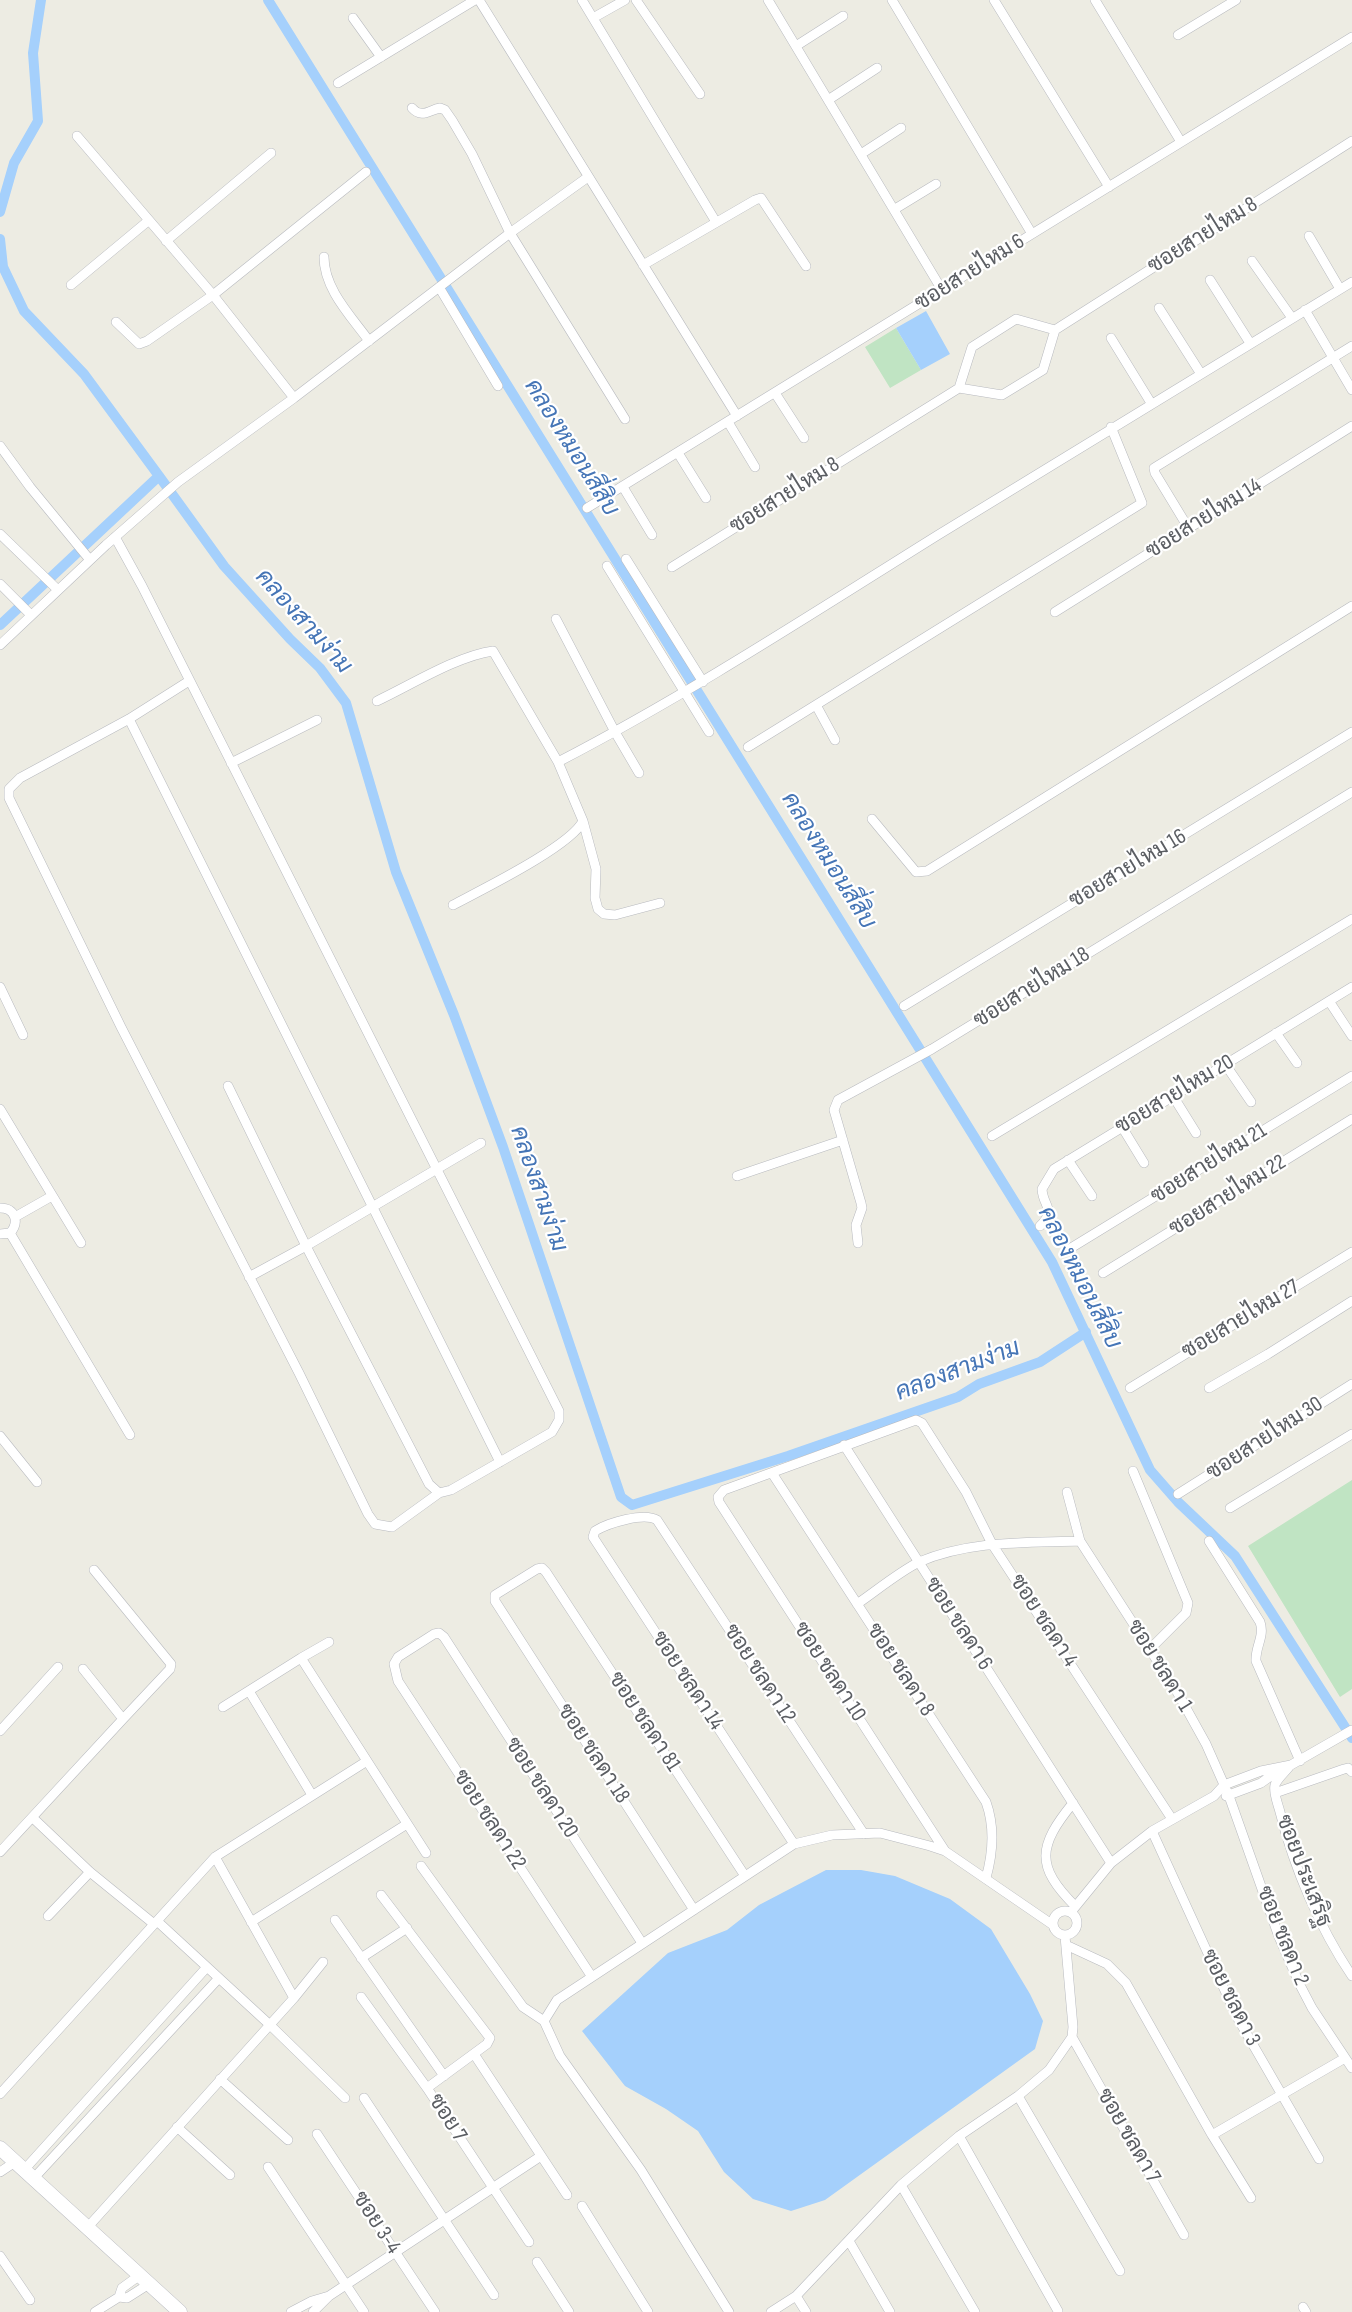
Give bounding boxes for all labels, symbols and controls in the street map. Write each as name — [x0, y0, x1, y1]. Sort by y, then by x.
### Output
street label: ซอยสายไหม 8 — [1143, 192, 1263, 280]
street label: ซอยสายไหม 6 — [910, 229, 1030, 317]
water label: คลองหมอนสี่สิบ — [517, 374, 625, 522]
street label: ซอยสายไหม 8 — [725, 452, 845, 540]
street label: ซอยสายไหม 14 — [1141, 473, 1267, 565]
water label: คลองสามง่าม — [248, 564, 358, 680]
water label: คลองหมอนสี่สิบ — [774, 787, 882, 935]
street label: ซอยสายไหม 16 — [1065, 824, 1191, 914]
street label: ซอยสายไหม 18 — [969, 942, 1095, 1034]
street label: ซอยสายไหม 20 — [1111, 1049, 1239, 1141]
street label: ซอยสายไหม 21 — [1146, 1118, 1272, 1210]
water label: คลองสามง่าม — [503, 1122, 573, 1256]
street label: ซอยสายไหม 22 — [1165, 1150, 1291, 1242]
water label: คลองหมอนสี่สิบ — [1031, 1202, 1127, 1354]
street label: ซอยสายไหม 27 — [1177, 1275, 1305, 1365]
water label: คลองสามง่าม — [892, 1334, 1024, 1408]
street label: ซอยสายไหม 30 — [1202, 1392, 1328, 1486]
street label: ซอย ชลดา 4 — [1003, 1570, 1083, 1672]
street label: ซอย ชลดา 6 — [918, 1573, 998, 1675]
street label: ซอย ชลดา 1 — [1120, 1615, 1198, 1717]
street label: ซอย ชลดา 10 — [787, 1617, 871, 1727]
street label: ซอย ชลดา 12 — [717, 1619, 801, 1729]
street label: ซอย ชลดา 8 — [860, 1619, 940, 1721]
street label: ซอย ชลดา 14 — [645, 1627, 729, 1735]
street label: ซอย ชลดา 81 — [602, 1667, 686, 1777]
street label: ซอย ชลดา 18 — [551, 1699, 635, 1809]
street label: ซอย ชลดา 20 — [499, 1733, 583, 1843]
street label: ซอย ชลดา 22 — [447, 1765, 531, 1875]
street label: ซอยประเสริฐ — [1270, 1811, 1336, 1931]
street label: ซอย ชลดา 2 — [1250, 1882, 1314, 1990]
street label: ซอย ชลดา 3 — [1194, 1945, 1266, 2051]
street label: ซอย ชลดา 7 — [1090, 2084, 1166, 2188]
street label: ซอย 7 — [422, 2089, 472, 2147]
street label: ซอย 3-4 — [346, 2187, 406, 2259]

